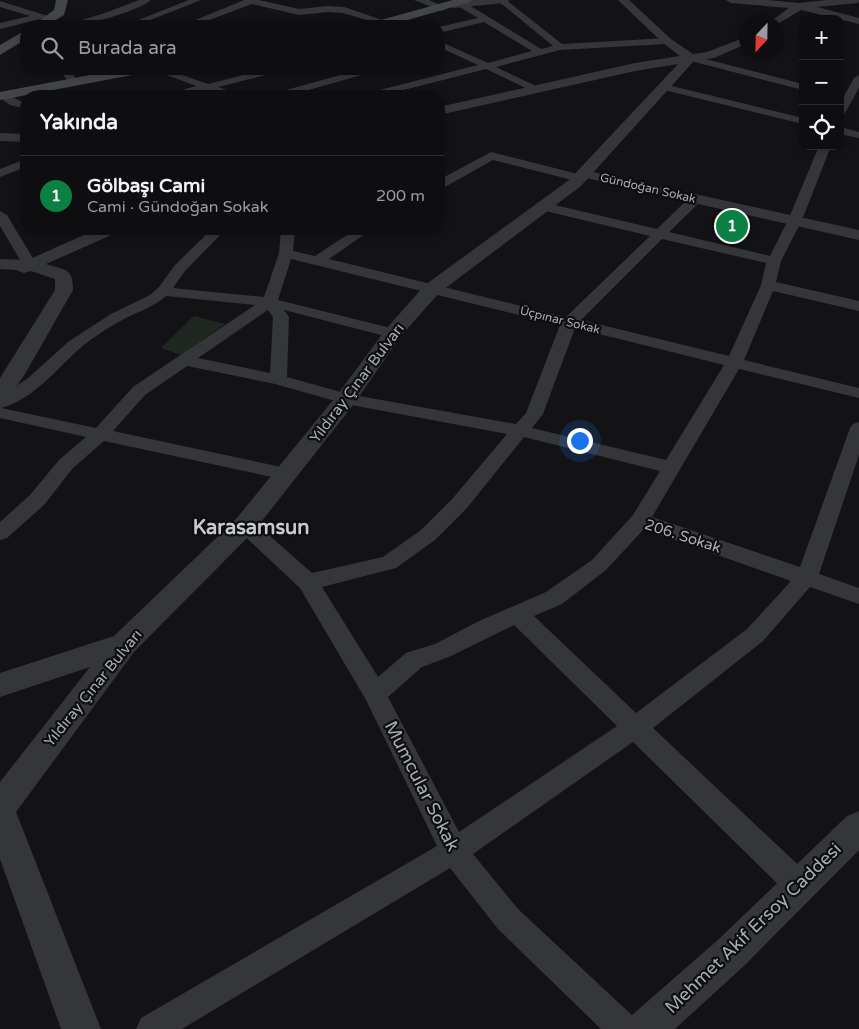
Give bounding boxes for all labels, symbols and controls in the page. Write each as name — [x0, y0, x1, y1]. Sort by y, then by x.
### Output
north arrow — [739, 15, 784, 60]
map controls — [799, 15, 844, 150]
button: + — [799, 15, 844, 60]
search box — [20, 20, 445, 75]
icon: search — [38, 34, 66, 62]
text: Burada ara — [78, 37, 177, 59]
button: − — [799, 60, 844, 105]
button: locate — [799, 105, 844, 150]
text: Yakında — [40, 110, 118, 135]
street label: Gündoğan Sokak — [599, 170, 698, 206]
text: Gölbaşı Cami — [87, 175, 205, 197]
text: 1 — [51, 186, 61, 206]
text: 200 m — [376, 186, 425, 206]
text: Cami · Gündoğan Sokak — [87, 197, 269, 217]
pin: 1 — [716, 207, 748, 245]
street label: Üçpınar Sokak — [519, 303, 602, 337]
street label: Yıldıray Çınar Bulvarı — [306, 320, 408, 446]
your location — [567, 428, 593, 454]
street label: 206. Sokak — [643, 515, 723, 557]
district label: Karasamsun — [193, 516, 309, 540]
street label: Yıldıray Çınar Bulvarı — [40, 626, 146, 750]
street label: Mumcular Sokak — [380, 717, 464, 855]
street label: Mehmet Akif Ersoy Caddesi — [660, 838, 846, 1018]

